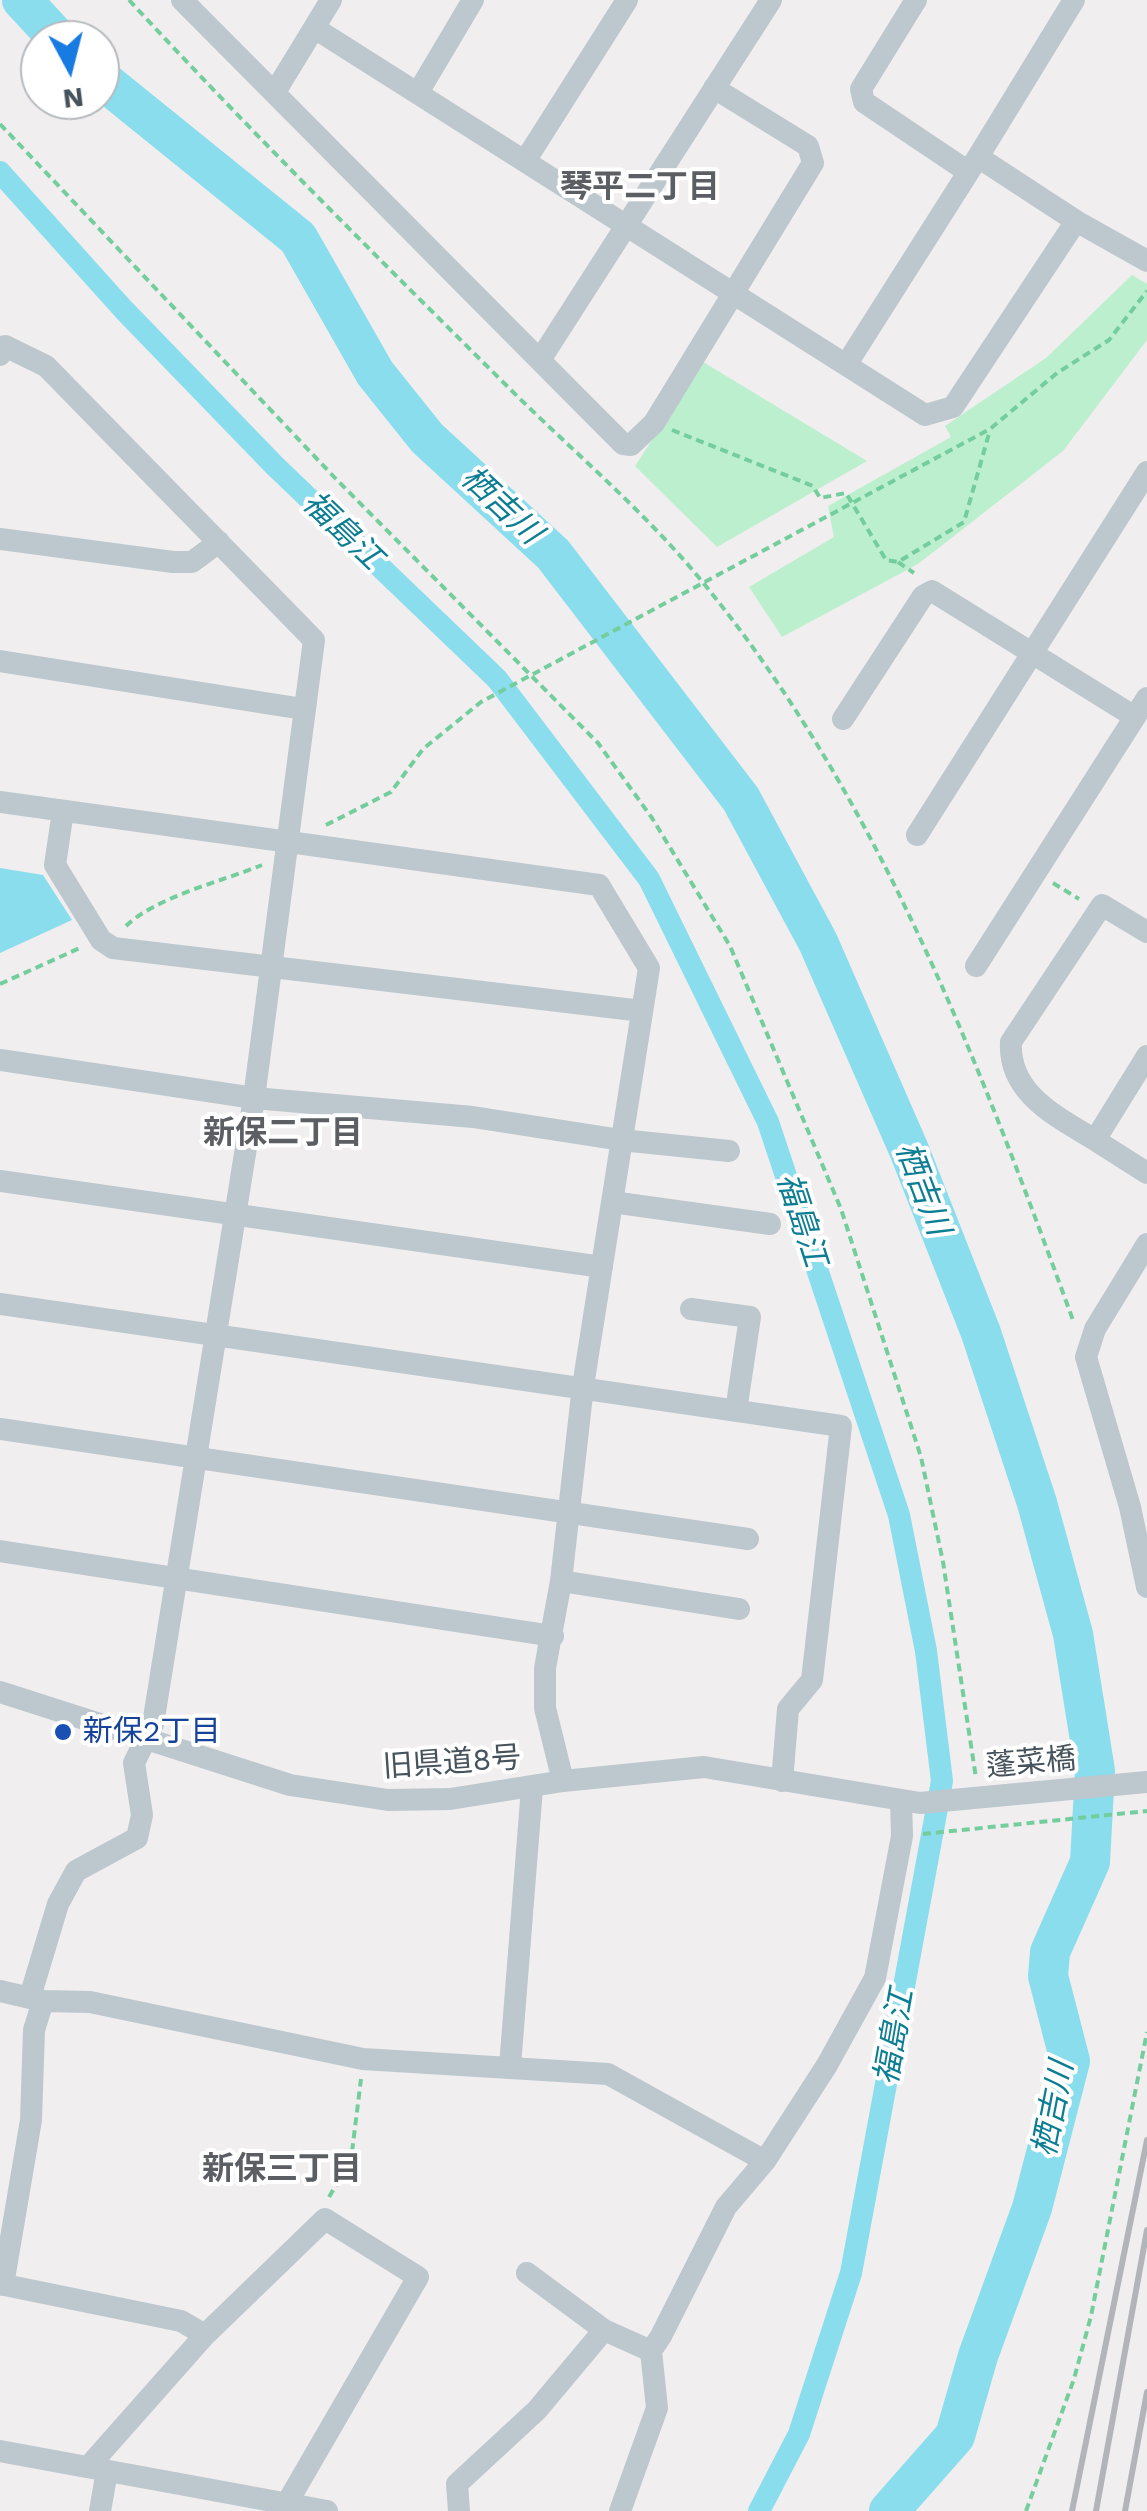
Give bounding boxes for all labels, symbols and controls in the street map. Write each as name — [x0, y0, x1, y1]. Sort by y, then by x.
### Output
north arrow — [20, 20, 120, 120]
text: N — [61, 81, 86, 116]
district label: 琴平二丁目 — [560, 169, 720, 207]
water label: 栖吉川 — [453, 459, 549, 553]
water label: 福島江 — [294, 484, 390, 578]
district label: 新保二丁目 — [203, 1115, 363, 1153]
water label: 栖吉川 — [887, 1137, 957, 1241]
water label: 福島江 — [768, 1168, 834, 1272]
place label: 新保2丁目 — [83, 1714, 220, 1750]
marker: 新保2丁目 — [52, 1721, 74, 1743]
street label: 旧県道8号 — [382, 1740, 522, 1786]
street label: 蓬菜橋 — [985, 1741, 1077, 1785]
water label: 福島江 — [868, 1986, 922, 2088]
water label: 栖吉川 — [1026, 2058, 1082, 2160]
district label: 新保三丁目 — [202, 2151, 362, 2189]

